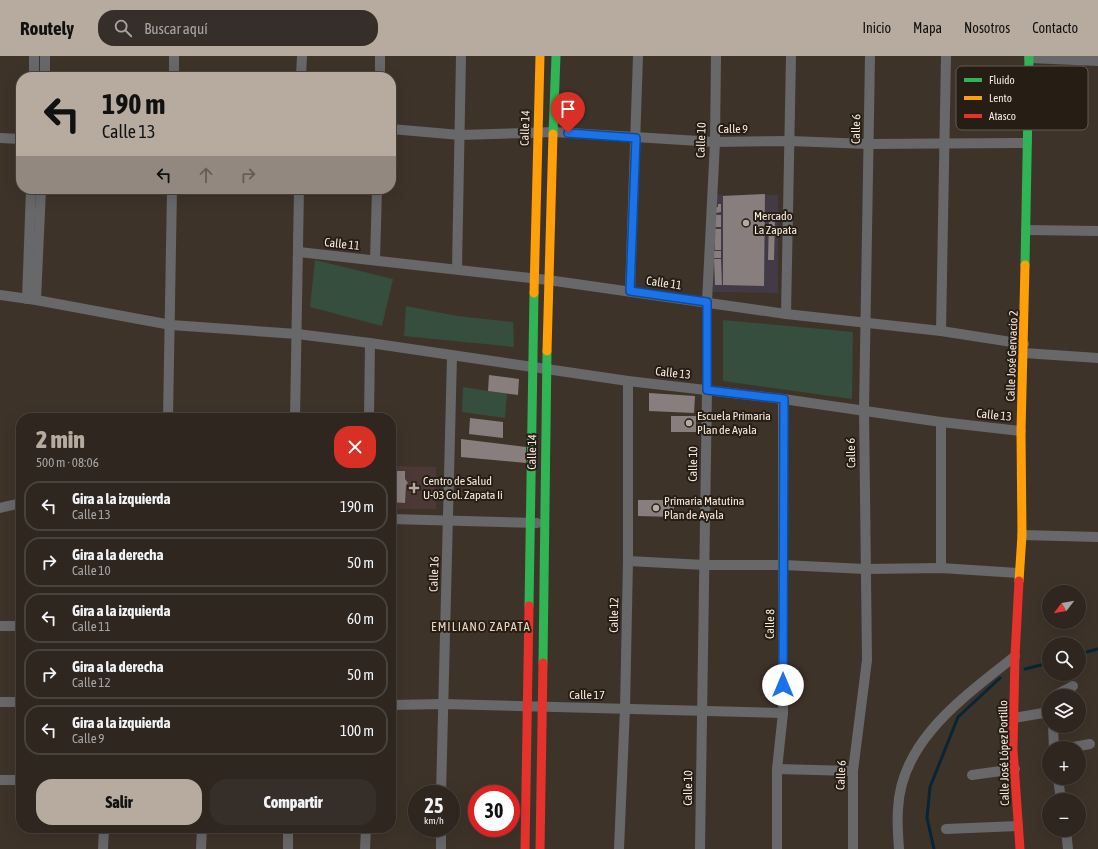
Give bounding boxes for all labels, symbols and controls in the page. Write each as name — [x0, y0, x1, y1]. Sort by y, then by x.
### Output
search box — [98, 10, 378, 46]
text: Routely — [20, 17, 74, 39]
icon: search — [112, 17, 134, 39]
text: Buscar aquí — [144, 20, 208, 37]
text: Inicio — [862, 20, 891, 36]
text: Mapa — [913, 20, 942, 36]
text: Nosotros — [964, 20, 1010, 36]
text: Contacto — [1032, 20, 1078, 36]
legend — [956, 66, 1088, 130]
text: Fluido — [989, 74, 1015, 86]
icon: left — [36, 88, 88, 140]
text: 190 m — [102, 88, 165, 120]
pin — [551, 92, 585, 133]
text: Lento — [989, 92, 1012, 104]
icon: arrive — [557, 98, 579, 120]
street label: Calle 14 — [517, 110, 533, 146]
text: Atasco — [989, 110, 1016, 122]
street label: Calle 6 — [849, 114, 863, 144]
text: Calle 13 — [102, 121, 155, 142]
street label: Calle 10 — [693, 122, 709, 158]
street label: Calle 9 — [718, 122, 748, 136]
icon: left — [153, 164, 175, 186]
icon: ahead — [195, 164, 217, 186]
icon: right — [237, 164, 259, 186]
place label: Mercado La Zapata — [754, 209, 797, 237]
marker: Mercado La Zapata — [741, 218, 751, 228]
street label: Calle 11 — [324, 235, 361, 253]
street label: Calle 11 — [645, 274, 683, 292]
street label: Calle José Gervacio 2 — [1003, 310, 1021, 402]
street label: Calle 13 — [655, 364, 691, 382]
street label: Calle 13 — [976, 406, 1012, 424]
place label: Escuela Primaria Plan de Ayala — [697, 409, 771, 437]
marker: Escuela Primaria Plan de Ayala — [684, 418, 694, 428]
text: 2 min — [36, 426, 85, 453]
button: close — [334, 426, 376, 468]
street label: Calle 14 — [525, 434, 539, 470]
street label: Calle 6 — [844, 438, 858, 468]
street label: Calle 10 — [686, 446, 700, 482]
text: 500 m · 08:06 — [36, 455, 99, 470]
place label: Centro de Salud U-03 Col. Zapata Ii — [423, 474, 503, 502]
marker: Centro de Salud U-03 Col. Zapata Ii — [408, 482, 420, 494]
text: Gira a la izquierda — [72, 490, 170, 507]
place label: Primaria Matutina Plan de Ayala — [664, 494, 744, 522]
icon: left — [38, 495, 60, 517]
text: 190 m — [340, 498, 374, 515]
marker: Primaria Matutina Plan de Ayala — [651, 503, 661, 513]
text: Calle 13 — [72, 507, 111, 522]
text: Gira a la derecha — [72, 546, 163, 563]
icon: right — [38, 551, 60, 573]
text: 50 m — [347, 554, 374, 571]
street label: Calle 16 — [426, 556, 442, 592]
text: Calle 10 — [72, 563, 111, 578]
north arrow — [1042, 585, 1086, 629]
map controls — [1042, 585, 1086, 837]
street label: Calle 12 — [607, 597, 621, 633]
text: Gira a la izquierda — [72, 602, 170, 619]
icon: left — [38, 607, 60, 629]
street label: Calle 8 — [763, 609, 777, 639]
text: 60 m — [347, 610, 374, 627]
text: Calle 11 — [72, 619, 111, 634]
district label: EMILIANO ZAPATA — [431, 619, 531, 634]
button: search — [1042, 637, 1086, 681]
text: Gira a la derecha — [72, 658, 163, 675]
icon: right — [38, 663, 60, 685]
position arrow — [762, 664, 804, 706]
text: 50 m — [347, 666, 374, 683]
text: Calle 12 — [72, 675, 111, 690]
street label: Calle 17 — [569, 688, 605, 702]
button: layers — [1042, 689, 1086, 733]
street label: Calle José López Portillo — [996, 700, 1012, 806]
text: Gira a la izquierda — [72, 714, 170, 731]
icon: left — [38, 719, 60, 741]
text: 100 m — [340, 722, 374, 739]
text: Calle 9 — [72, 731, 104, 746]
button: + — [1042, 741, 1086, 785]
street label: Calle 6 — [833, 759, 849, 790]
street label: Calle 10 — [681, 770, 695, 806]
button: Salir — [36, 779, 202, 825]
button: Compartir — [210, 779, 376, 825]
speed limit sign: 30 — [468, 785, 520, 837]
button: − — [1042, 793, 1086, 837]
text: 25 — [425, 794, 443, 817]
text: km/h — [424, 815, 444, 826]

